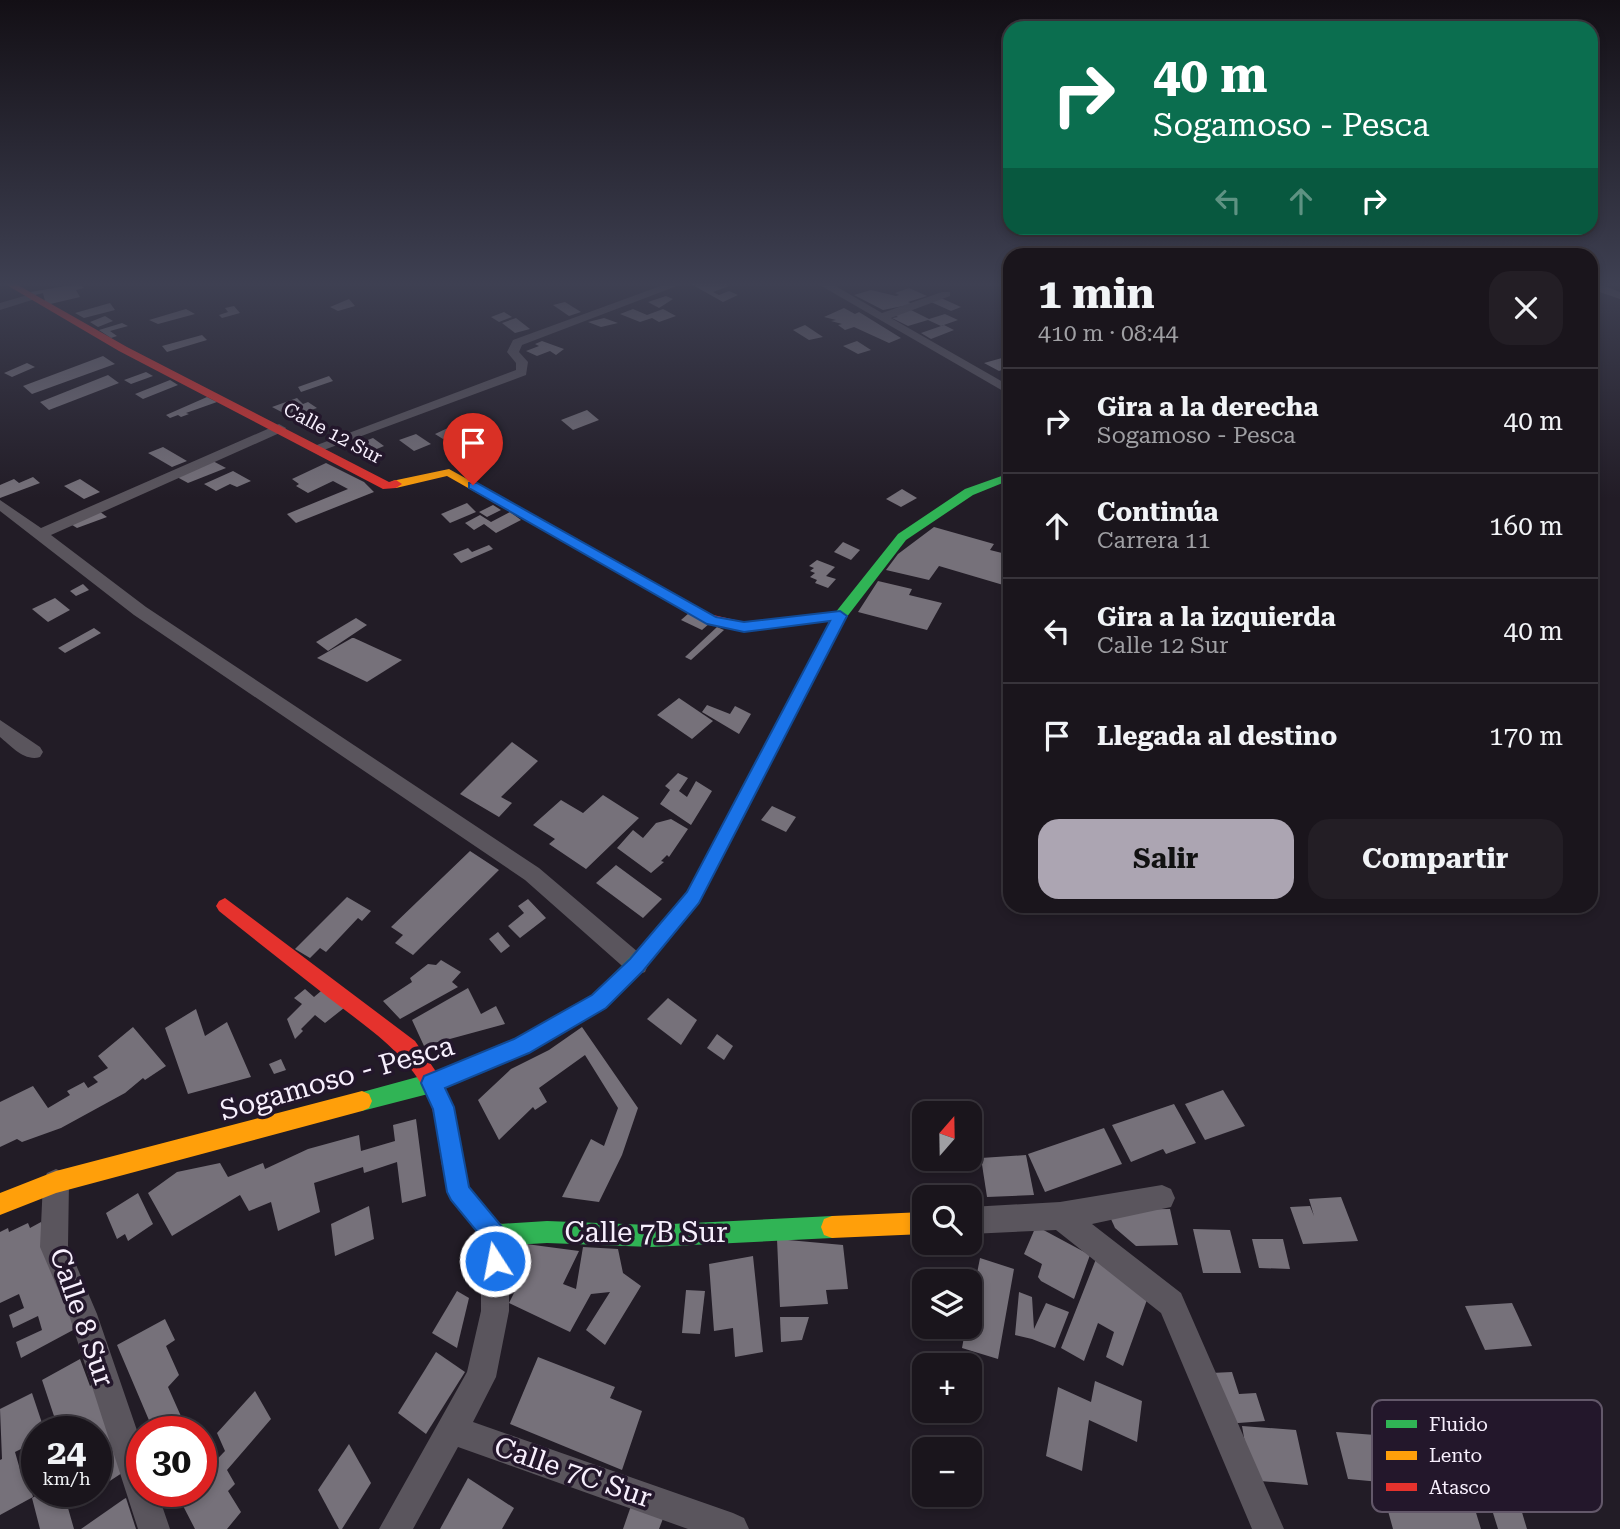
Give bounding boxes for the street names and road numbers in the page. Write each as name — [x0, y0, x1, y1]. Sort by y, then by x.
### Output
street label: Calle 12 Sur — [280, 397, 386, 469]
street label: Sogamoso - Pesca — [216, 1029, 458, 1127]
street label: Calle 7B Sur — [565, 1216, 727, 1249]
street label: Calle 8 Sur — [43, 1243, 121, 1391]
street label: Calle 7C Sur — [490, 1430, 656, 1514]

